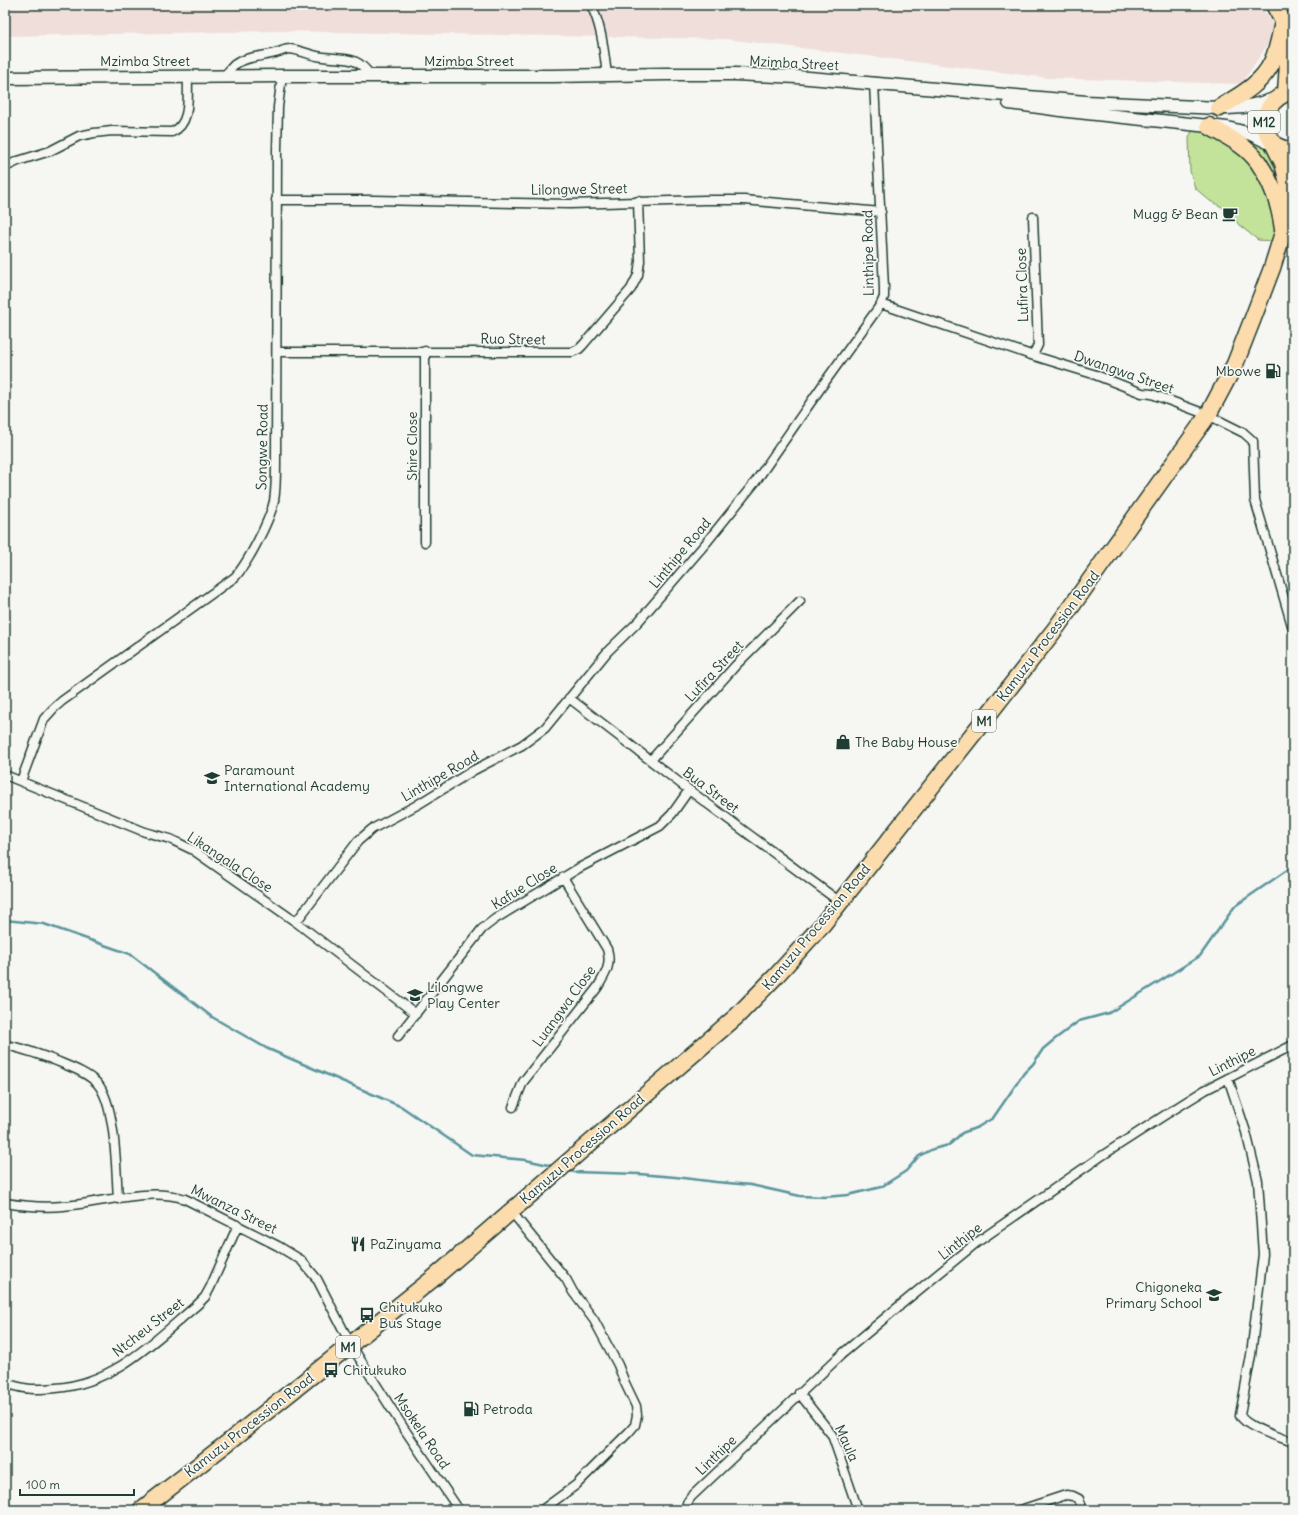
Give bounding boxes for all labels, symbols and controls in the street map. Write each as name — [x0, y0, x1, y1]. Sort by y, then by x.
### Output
street label: Mzimba Street — [100, 52, 190, 70]
street label: Mzimba Street — [424, 52, 514, 70]
street label: Mzimba Street — [749, 52, 840, 74]
road number: M12 — [1248, 111, 1280, 133]
street label: Lilongwe Street — [530, 179, 628, 199]
place label: Mugg & Bean — [1133, 205, 1218, 223]
cafe icon: Mugg & Bean — [1221, 205, 1239, 223]
street label: Linthipe Road — [858, 210, 878, 296]
street label: Lufira Close — [1012, 248, 1032, 322]
street label: Ruo Street — [480, 329, 546, 349]
street label: Dwangwa Street — [1072, 346, 1177, 398]
place label: Mbowe — [1216, 362, 1261, 380]
fuel station icon: Mbowe — [1264, 362, 1282, 380]
street label: Songwe Road — [252, 404, 272, 490]
street label: Shire Close — [403, 411, 421, 481]
street label: Linthipe Road — [645, 514, 715, 592]
street label: Kamuzu Procession Road — [993, 567, 1103, 705]
street label: Lufira Street — [681, 636, 747, 706]
road number: M1 — [972, 710, 996, 732]
shop icon: The Baby House — [834, 733, 852, 751]
place label: The Baby House — [855, 733, 957, 751]
street label: Linthipe Road — [398, 747, 482, 805]
place label: Paramount International Academy — [224, 761, 370, 795]
street label: Bua Street — [679, 763, 743, 817]
school or university icon: Paramount International Academy — [203, 769, 221, 787]
street label: Likangala Close — [184, 828, 276, 896]
street label: Kafue Close — [488, 859, 560, 913]
street label: Kamuzu Procession Road — [758, 860, 874, 994]
street label: Luangwa Close — [529, 962, 599, 1050]
place label: Lilongwe Play Center — [427, 978, 500, 1012]
school or university icon: Lilongwe Play Center — [406, 986, 424, 1004]
street label: Linthipe — [1206, 1042, 1258, 1080]
street label: Kamuzu Procession Road — [516, 1090, 648, 1208]
street label: Mwanza Street — [188, 1180, 280, 1238]
street label: Linthipe — [935, 1218, 985, 1264]
restaurant icon: PaZinyama — [349, 1235, 367, 1253]
place label: PaZinyama — [370, 1235, 441, 1253]
place label: Chigoneka Primary School — [1106, 1278, 1202, 1312]
school or university icon: Chigoneka Primary School — [1205, 1286, 1223, 1304]
street label: Ntcheu Street — [109, 1293, 188, 1361]
place label: Chitukuko Bus Stage — [379, 1298, 443, 1332]
bus stop icon: Chitukuko Bus Stage — [358, 1306, 376, 1324]
road number: M1 — [336, 1336, 360, 1358]
bus stop icon: Chitukuko — [322, 1361, 340, 1379]
place label: Chitukuko — [343, 1361, 407, 1379]
street label: Kamuzu Procession Road — [181, 1369, 317, 1481]
street label: Msokela Road — [390, 1390, 454, 1472]
fuel station icon: Petroda — [462, 1400, 480, 1418]
place label: Petroda — [483, 1400, 533, 1418]
street label: Maula — [831, 1422, 863, 1464]
street label: Linthipe — [692, 1431, 740, 1479]
scale bar — [20, 1471, 134, 1497]
text: 100 m — [26, 1477, 60, 1492]

